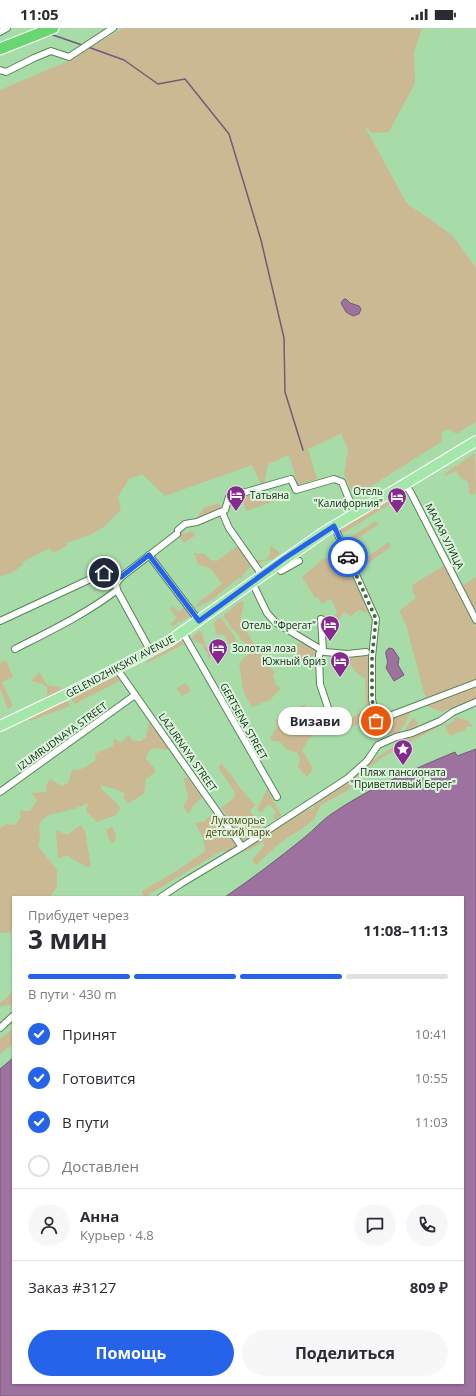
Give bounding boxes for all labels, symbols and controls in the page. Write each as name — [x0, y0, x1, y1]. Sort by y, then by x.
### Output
text: 11:05 — [20, 4, 59, 24]
hotel icon: Татьяна — [225, 484, 247, 512]
place label: Отель "Калифорния" — [314, 484, 383, 510]
hotel icon: Отель "Калифорния" — [386, 486, 408, 514]
place label: Татьяна — [250, 488, 289, 502]
street label: МАЛАЯ УЛИЦА — [422, 501, 468, 572]
courier — [328, 537, 368, 577]
icon: car — [337, 546, 359, 568]
pin — [87, 556, 121, 590]
icon: home — [93, 562, 115, 584]
hotel icon: Отель "Фрегат" — [319, 614, 341, 642]
place label: Отель "Фрегат" — [241, 618, 316, 632]
street label: GELENDZHIKSKIY AVENUE — [63, 631, 177, 701]
hotel icon: Золотая лоза — [207, 637, 229, 665]
place label: Золотая лоза — [232, 641, 296, 655]
hotel icon: Южный бриз — [329, 650, 351, 678]
place label: Южный бриз — [262, 654, 326, 668]
street label: GERTSENA STREET — [217, 680, 271, 762]
street label: IZUMRUDNAYA STREET — [14, 698, 110, 773]
pin — [359, 704, 393, 738]
callout: Визави — [278, 707, 352, 735]
street label: LAZURNAYA STREET — [156, 710, 221, 794]
icon: bag — [365, 710, 387, 732]
text: Визави — [290, 712, 340, 730]
place icon: Пляж пансионата "Приветливый Берег" — [392, 738, 414, 766]
place label: Пляж пансионата "Приветливый Берег" — [350, 765, 456, 791]
park label: Лукоморье детский парк — [206, 813, 271, 839]
text: Прибудет через — [28, 906, 129, 924]
text: 11:08–11:13 — [363, 920, 448, 940]
text: 3 мин — [28, 921, 108, 957]
text: В пути · 430 m — [28, 985, 117, 1003]
icon: check — [28, 1023, 50, 1045]
text: Принят — [62, 1024, 117, 1044]
text: 10:41 — [415, 1025, 448, 1043]
icon: check — [28, 1067, 50, 1089]
text: Готовится — [62, 1068, 136, 1088]
text: 10:55 — [415, 1069, 448, 1087]
icon: check — [28, 1111, 50, 1133]
text: В пути — [62, 1112, 109, 1132]
text: 11:03 — [415, 1113, 448, 1131]
text: Доставлен — [62, 1156, 139, 1176]
button: person — [28, 1204, 70, 1246]
button: chat — [354, 1204, 396, 1246]
button: phone — [406, 1204, 448, 1246]
text: Анна — [80, 1206, 119, 1226]
text: Курьер · 4.8 — [80, 1226, 154, 1244]
text: Заказ #3127 — [28, 1277, 116, 1297]
text: 809 ₽ — [410, 1277, 448, 1297]
button: Помощь — [28, 1330, 234, 1376]
button: Поделиться — [242, 1330, 448, 1376]

